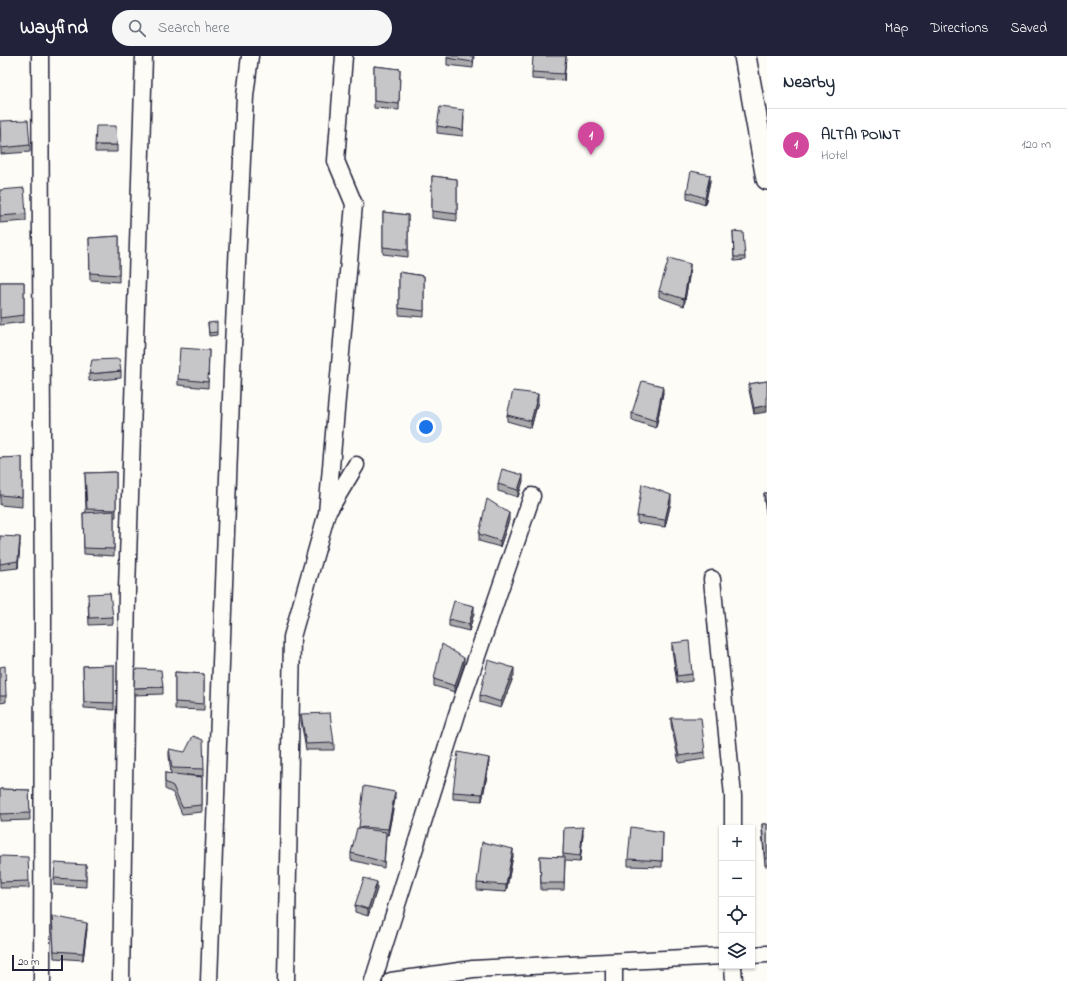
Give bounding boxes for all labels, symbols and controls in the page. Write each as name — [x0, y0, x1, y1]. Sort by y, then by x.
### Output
search box — [112, 10, 392, 46]
text: Wayfind — [20, 15, 88, 42]
icon: search — [126, 17, 148, 39]
text: Search here — [158, 17, 230, 39]
text: Map — [885, 18, 908, 39]
text: Directions — [930, 18, 988, 39]
text: Saved — [1010, 18, 1047, 39]
text: Nearby — [783, 70, 835, 95]
pin: 1 — [578, 122, 604, 155]
text: ALTAI POINT — [821, 124, 901, 146]
text: 1 — [794, 135, 798, 154]
text: 120 m — [1021, 135, 1051, 154]
text: Hotel — [821, 146, 848, 165]
your location — [416, 417, 436, 437]
map controls — [719, 825, 755, 969]
button: + — [719, 825, 755, 861]
button: − — [719, 861, 755, 897]
button: locate — [719, 897, 755, 933]
button: layers — [719, 933, 755, 969]
scale bar — [12, 953, 63, 972]
text: 20 m — [18, 954, 40, 970]

